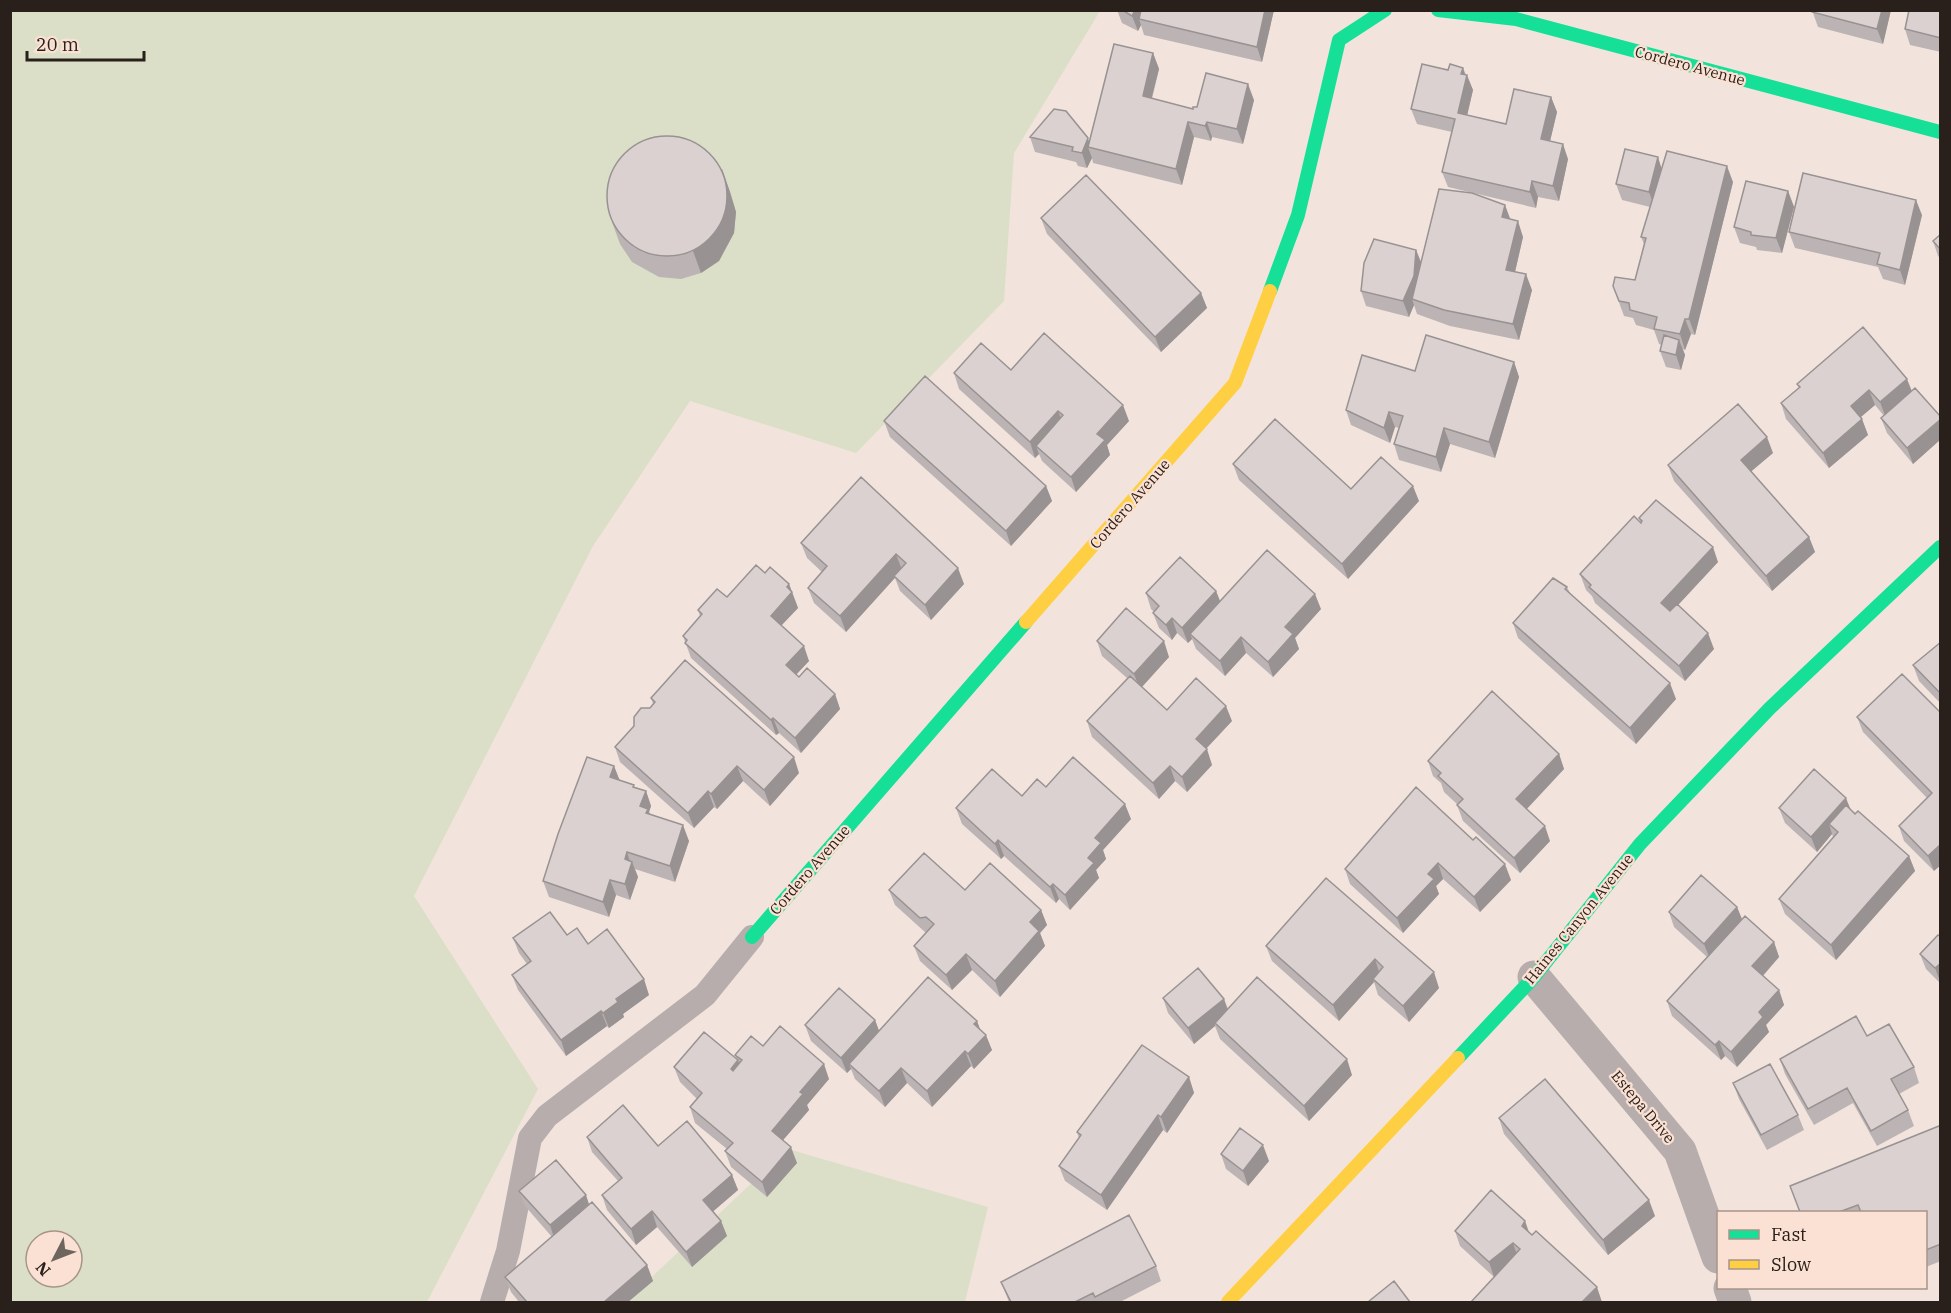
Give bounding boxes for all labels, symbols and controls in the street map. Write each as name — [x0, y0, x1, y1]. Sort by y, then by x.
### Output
scale bar — [27, 24, 144, 62]
text: 20 m — [36, 33, 79, 56]
street label: Cordero Avenue — [1633, 42, 1747, 89]
street label: Cordero Avenue — [1085, 455, 1174, 553]
street label: Cordero Avenue — [765, 821, 854, 919]
street label: Haines Canyon Avenue — [1520, 850, 1637, 988]
street label: Estepa Drive — [1607, 1066, 1679, 1147]
legend — [1717, 1211, 1927, 1289]
text: Fast — [1771, 1223, 1806, 1246]
north arrow — [24, 1229, 84, 1289]
text: Slow — [1771, 1253, 1811, 1276]
text: N — [31, 1258, 55, 1280]

